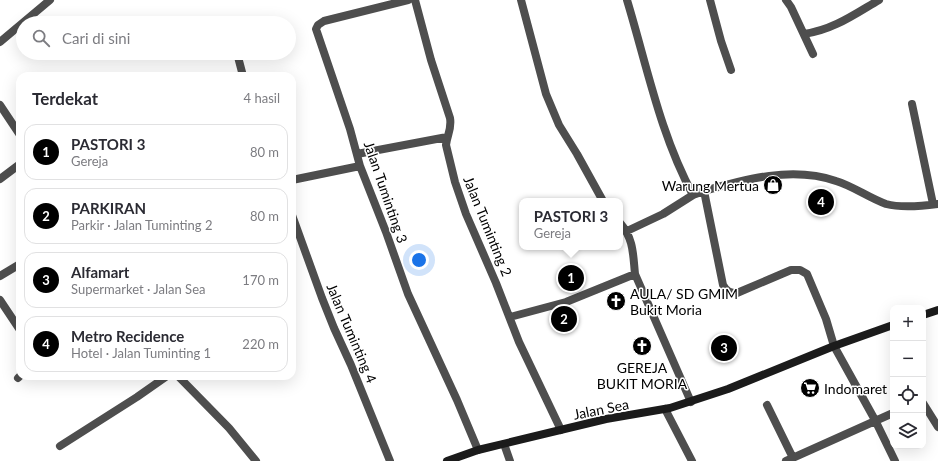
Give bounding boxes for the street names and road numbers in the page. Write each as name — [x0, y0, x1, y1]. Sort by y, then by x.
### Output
street label: Jalan Tuminting 3 — [361, 139, 411, 245]
street label: Jalan Tuminting 2 — [460, 173, 516, 279]
street label: Jalan Tuminting 4 — [323, 281, 381, 385]
street label: Jalan Sea — [572, 395, 630, 423]

